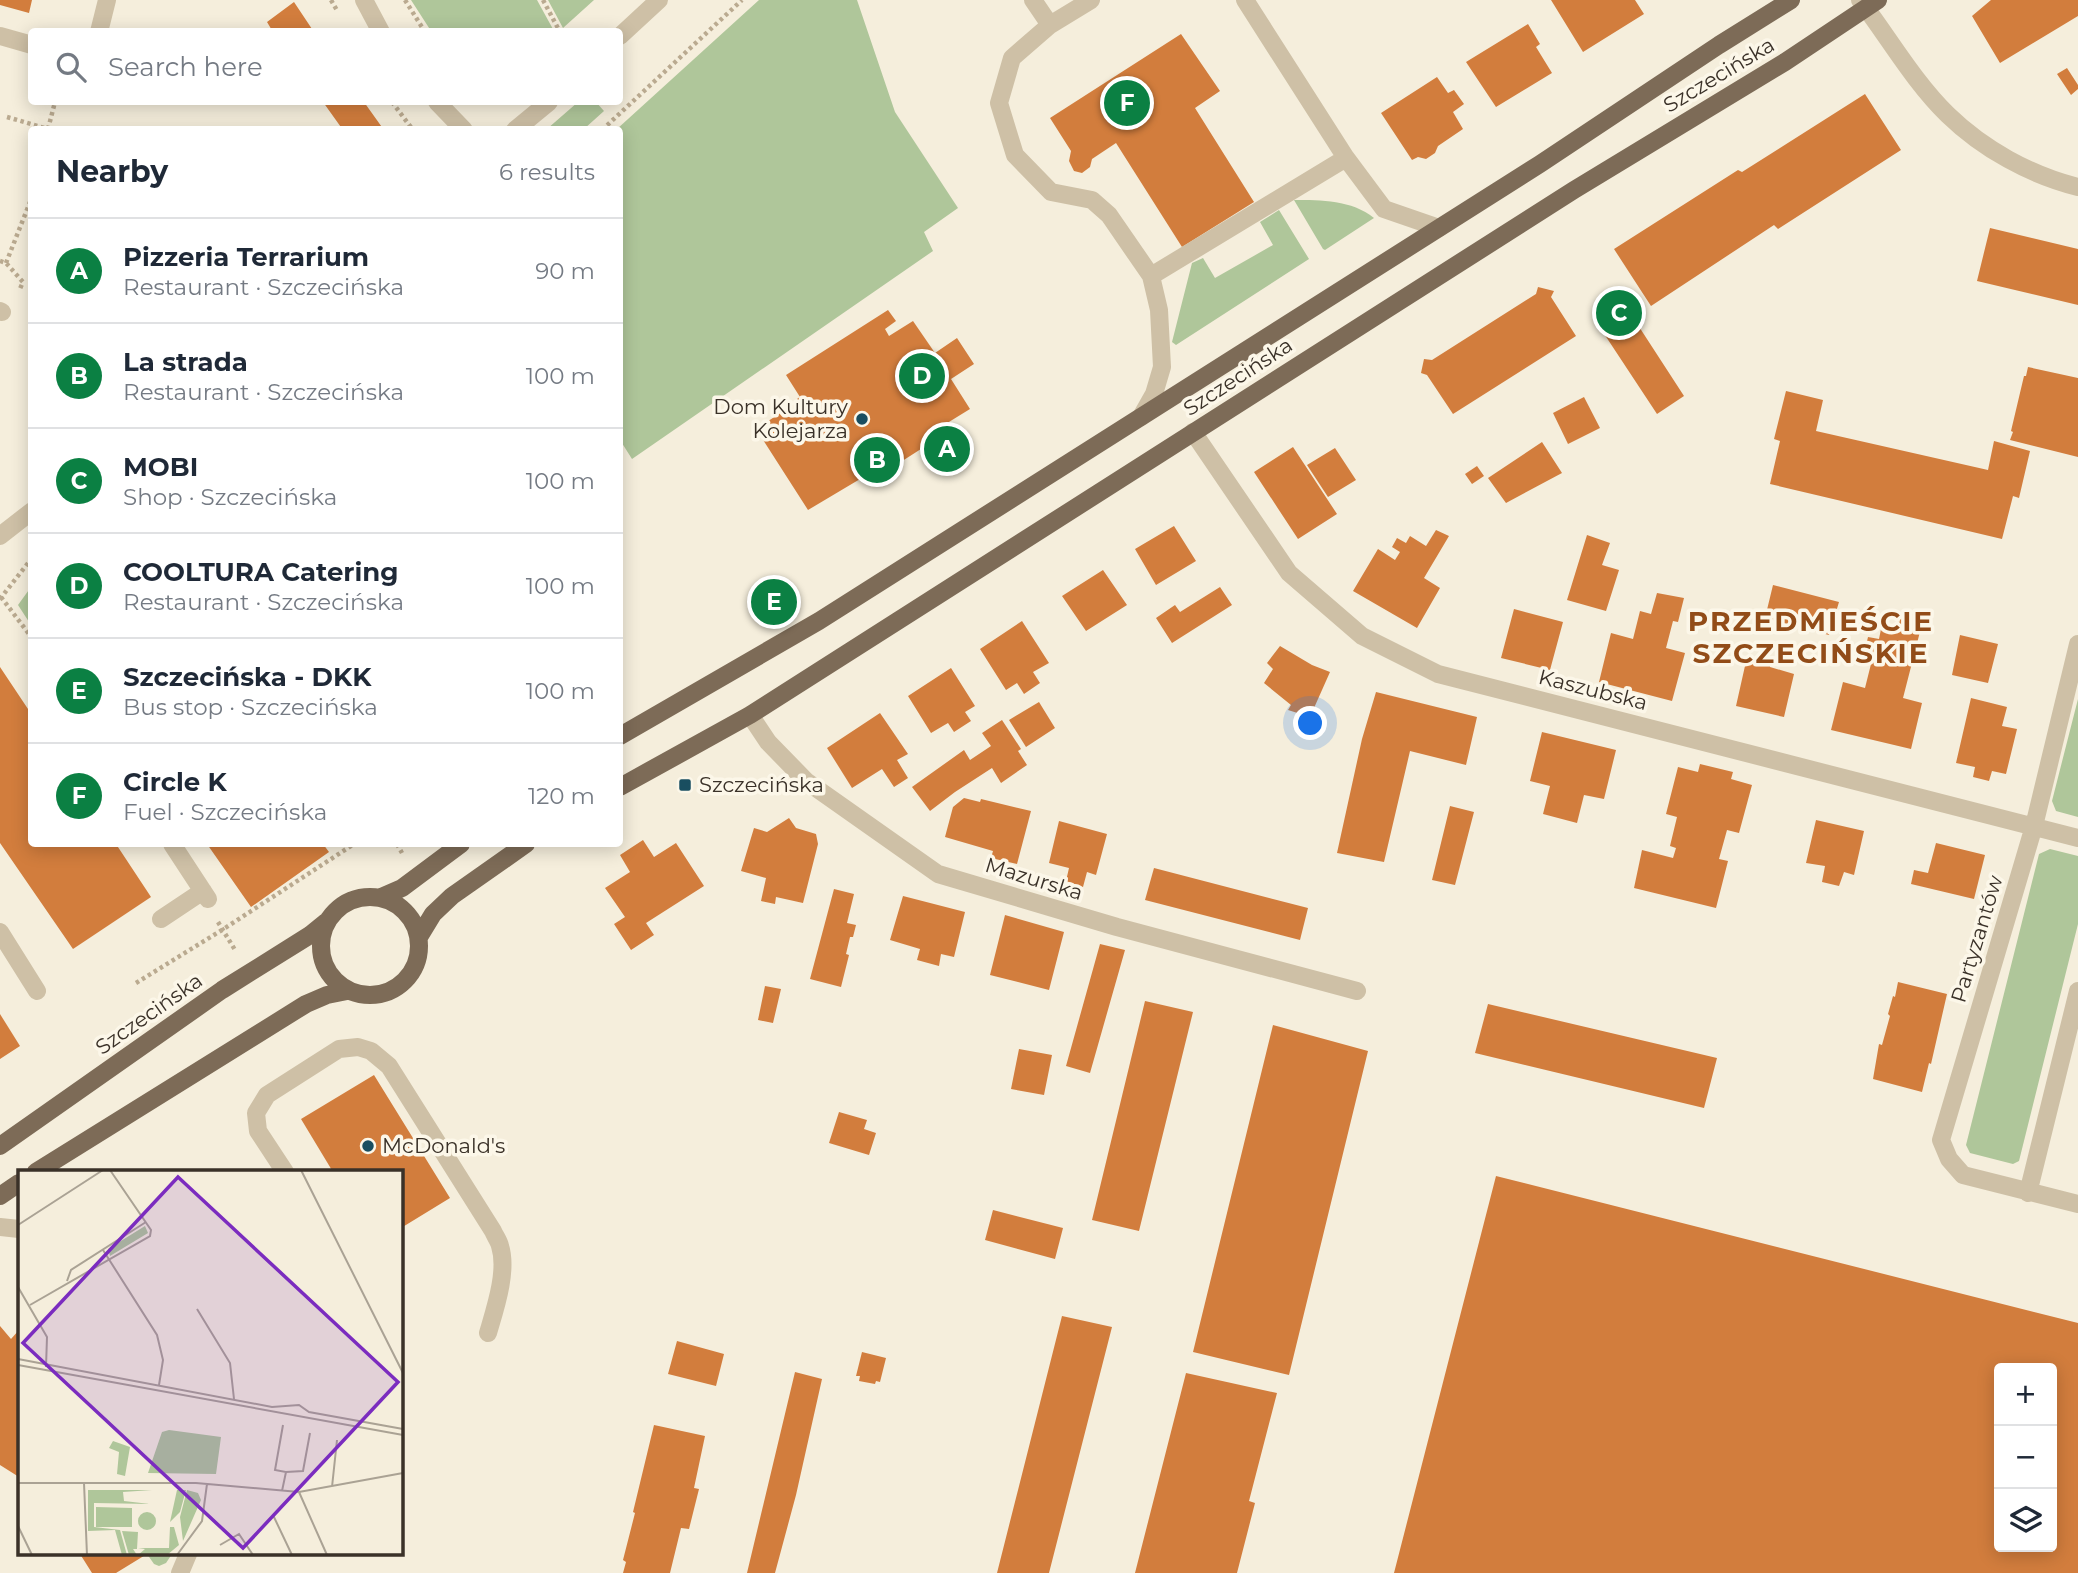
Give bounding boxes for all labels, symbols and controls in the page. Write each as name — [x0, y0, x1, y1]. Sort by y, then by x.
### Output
search box — [28, 28, 623, 105]
street label: Szczecińska — [1659, 32, 1779, 117]
icon: search — [52, 48, 90, 86]
text: Search here — [108, 51, 263, 83]
pin: F — [1104, 77, 1150, 129]
text: Nearby — [56, 153, 168, 190]
text: 6 results — [499, 158, 595, 186]
text: Pizzeria Terrarium — [123, 241, 369, 273]
text: A — [70, 257, 88, 285]
text: 90 m — [535, 257, 595, 285]
text: Restaurant · Szczecińska — [123, 273, 404, 301]
pin: C — [1596, 287, 1642, 339]
street label: Szczecińska — [1179, 332, 1297, 421]
text: La strada — [123, 346, 248, 378]
pin: D — [899, 350, 945, 402]
text: B — [70, 362, 88, 390]
text: 100 m — [526, 362, 595, 390]
text: Restaurant · Szczecińska — [123, 378, 404, 406]
place label: Dom Kultury Kolejarza — [713, 394, 849, 443]
marker: Dom Kultury Kolejarza — [854, 411, 870, 427]
pin: A — [924, 423, 970, 475]
pin: B — [854, 434, 900, 486]
text: MOBI — [123, 451, 198, 483]
text: C — [71, 467, 87, 495]
text: 100 m — [526, 467, 595, 495]
text: Shop · Szczecińska — [123, 483, 337, 511]
text: COOLTURA Catering — [123, 556, 399, 588]
text: D — [70, 572, 89, 600]
text: 100 m — [526, 572, 595, 600]
pin: E — [751, 576, 797, 628]
text: Restaurant · Szczecińska — [123, 588, 404, 616]
district label: PRZEDMIEŚCIE SZCZECIŃSKIE — [1688, 604, 1934, 670]
text: Szczecińska - DKK — [123, 661, 372, 693]
street label: Kaszubska — [1536, 664, 1650, 715]
text: E — [71, 677, 87, 705]
text: 100 m — [526, 677, 595, 705]
text: Bus stop · Szczecińska — [123, 693, 378, 721]
your location — [1293, 706, 1327, 740]
text: Circle K — [123, 766, 227, 798]
place label: Szczecińska — [699, 772, 824, 797]
marker: Szczecińska — [677, 777, 693, 793]
text: F — [72, 782, 86, 810]
text: 120 m — [528, 782, 595, 810]
text: Fuel · Szczecińska — [123, 798, 327, 826]
street label: Mazurska — [982, 852, 1086, 905]
street label: Partyzantów — [1945, 872, 2008, 1005]
street label: Szczecińska — [90, 968, 207, 1060]
place label: McDonald's — [382, 1133, 505, 1158]
marker: McDonald's — [360, 1138, 376, 1154]
inset map — [18, 1170, 402, 1556]
map controls — [1994, 1363, 2057, 1552]
button: + — [1994, 1363, 2057, 1426]
button: − — [1994, 1426, 2057, 1489]
button: layers — [1994, 1489, 2057, 1552]

